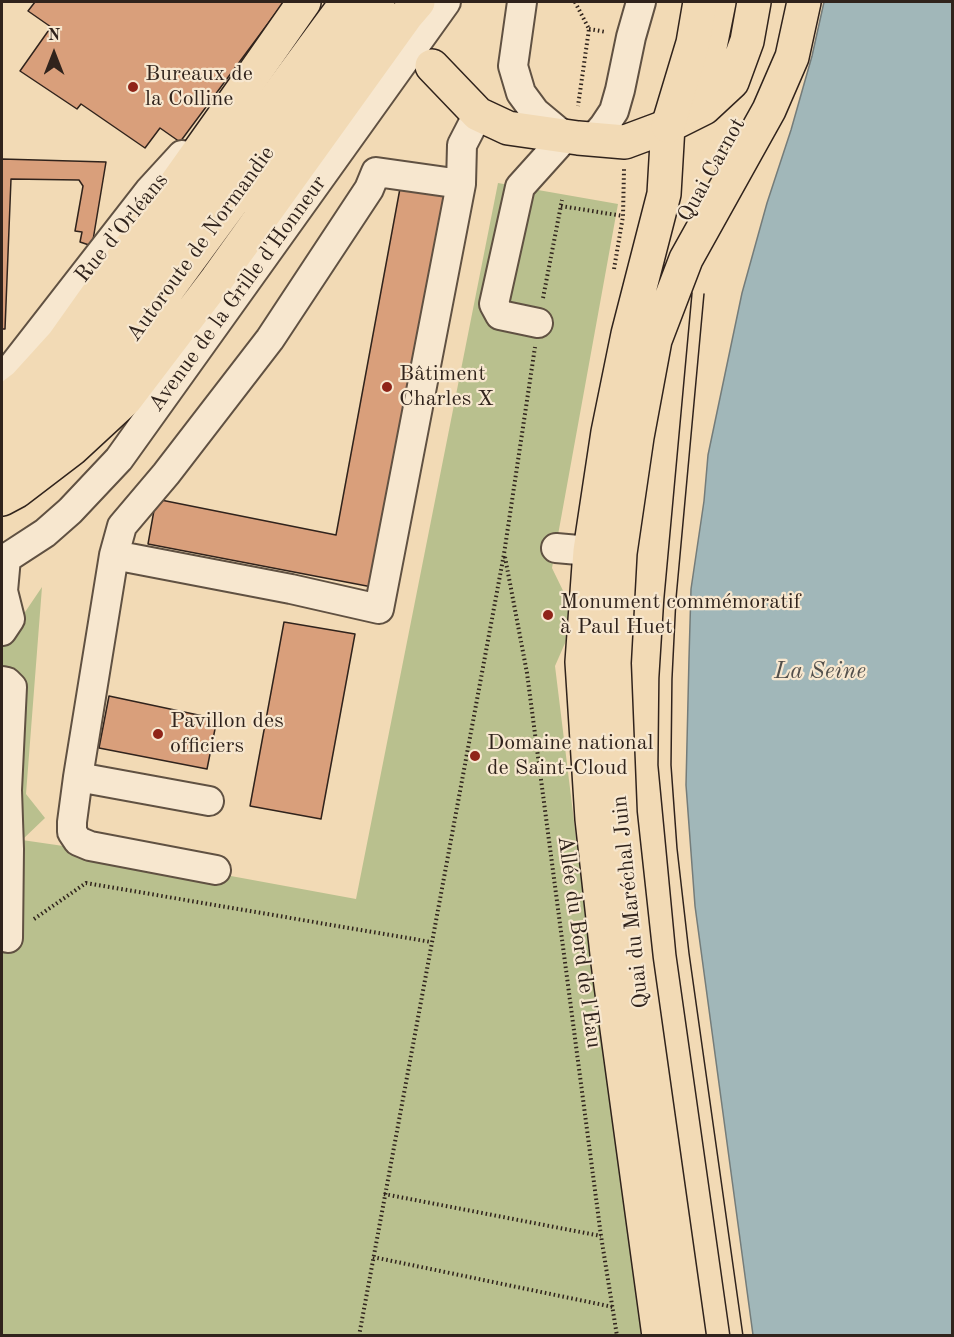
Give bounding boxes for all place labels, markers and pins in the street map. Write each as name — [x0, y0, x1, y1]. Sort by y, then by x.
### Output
place label: Bureaux de la Colline — [145, 61, 253, 112]
marker: Bureaux de la Colline — [126, 80, 140, 94]
place label: Bâtiment Charles X — [399, 361, 494, 412]
marker: Bâtiment Charles X — [380, 380, 394, 394]
place label: Monument commémoratif à Paul Huet — [560, 589, 801, 640]
marker: Monument commémoratif à Paul Huet — [541, 608, 555, 622]
place label: Pavillon des officiers — [170, 708, 284, 760]
marker: Pavillon des officiers — [151, 727, 165, 741]
place label: Domaine national de Saint-Cloud — [487, 730, 653, 782]
marker: Domaine national de Saint-Cloud — [468, 749, 482, 763]

